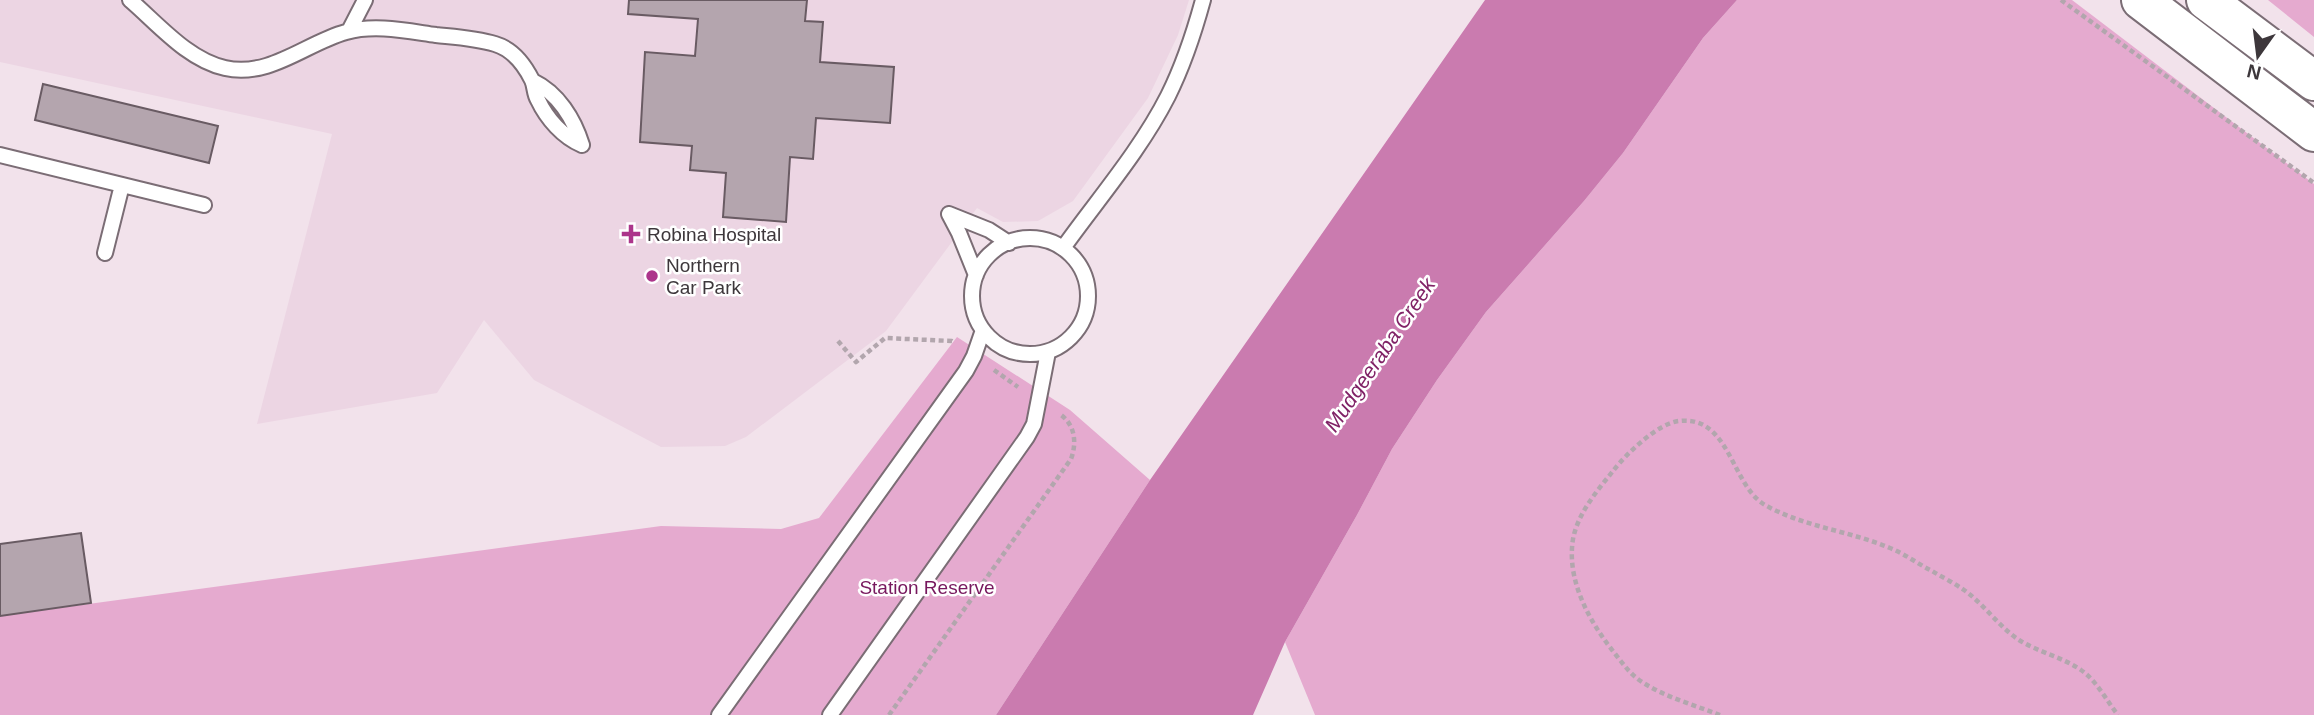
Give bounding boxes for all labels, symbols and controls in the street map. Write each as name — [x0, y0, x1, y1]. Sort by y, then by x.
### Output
north arrow — [2223, 21, 2293, 91]
text: N — [2245, 60, 2263, 84]
marker: Robina Hospital — [621, 224, 641, 244]
place label: Robina Hospital — [647, 224, 781, 245]
place label: Northern Car Park — [666, 255, 741, 298]
marker: Northern Car Park — [644, 268, 660, 284]
water label: Mudgeeraba Creek — [1320, 273, 1440, 436]
park label: Station Reserve — [859, 577, 995, 598]

